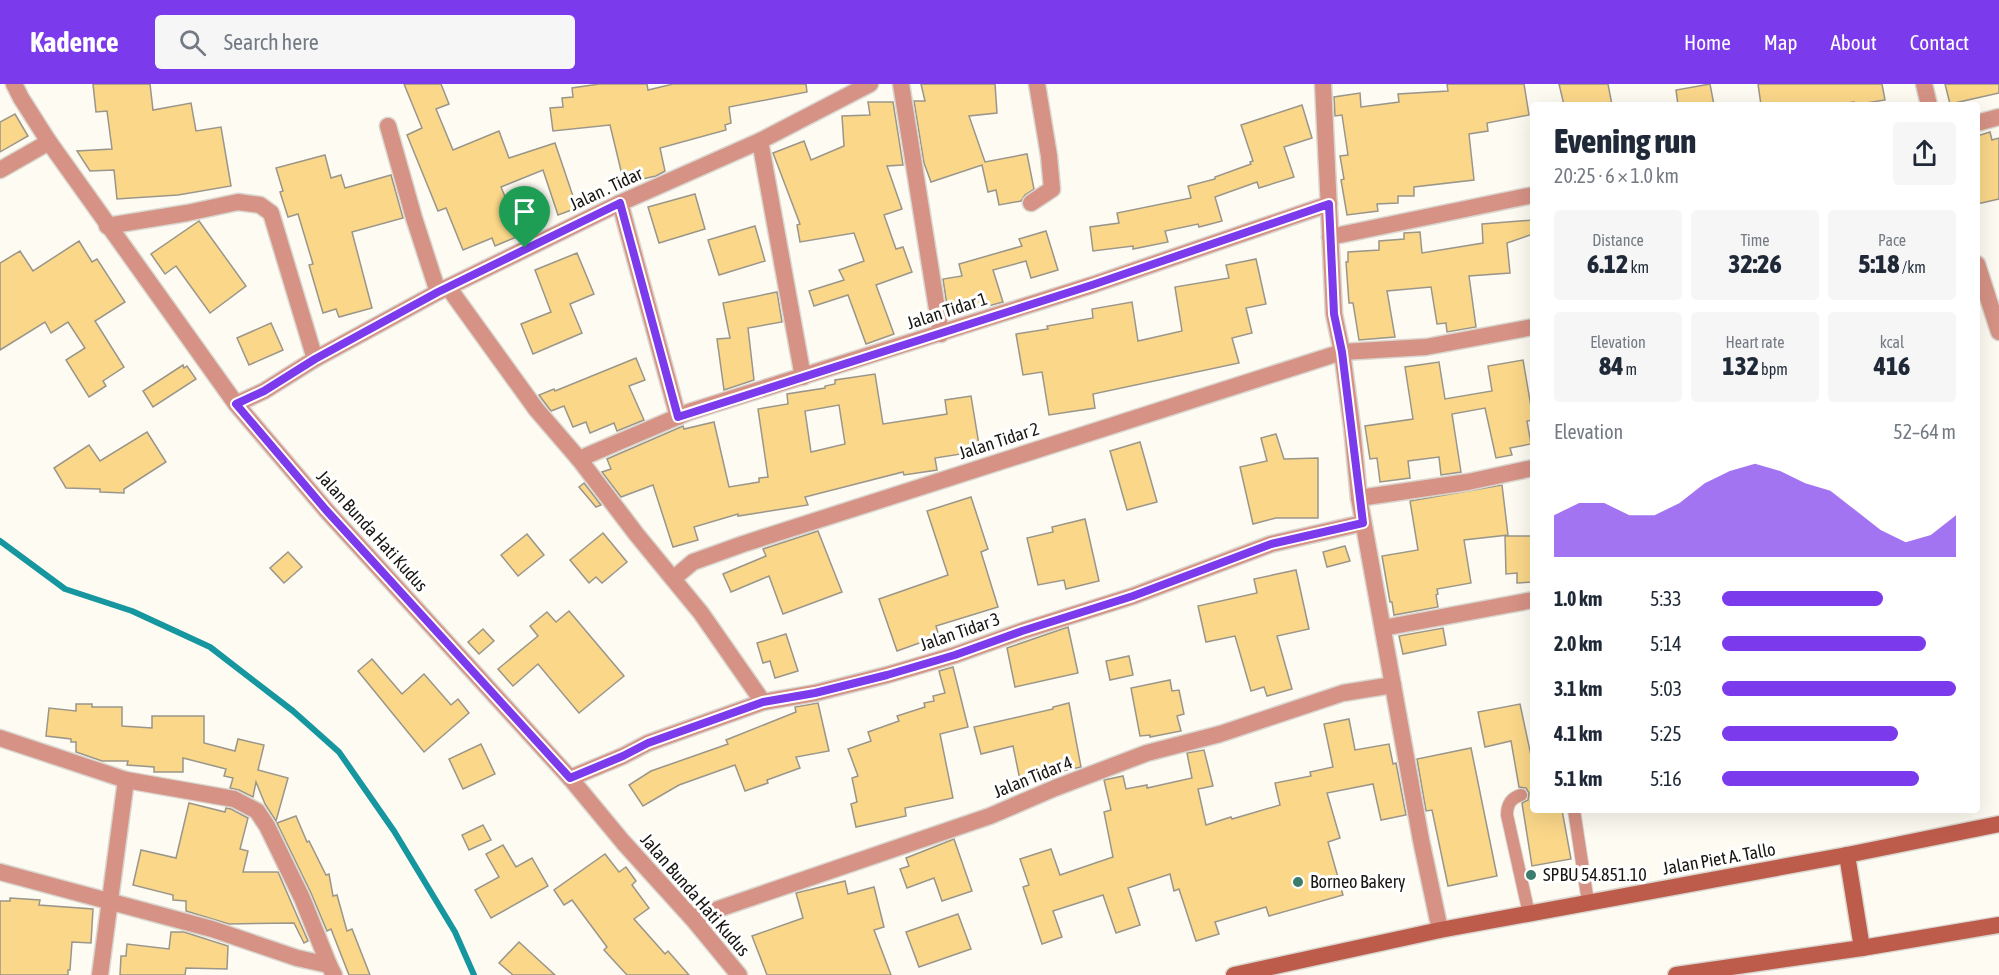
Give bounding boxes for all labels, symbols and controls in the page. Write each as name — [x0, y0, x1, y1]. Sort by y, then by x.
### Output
search box — [155, 15, 575, 69]
text: Kadence — [30, 26, 119, 58]
icon: search — [176, 26, 209, 59]
text: Search here — [224, 29, 319, 55]
text: Home — [1684, 30, 1731, 54]
text: Map — [1764, 30, 1798, 54]
text: About — [1831, 30, 1877, 54]
text: Contact — [1910, 30, 1969, 54]
text: Evening run — [1554, 122, 1696, 160]
button: share — [1893, 122, 1956, 185]
street label: Jalan . Tidar — [566, 162, 646, 215]
text: 20:25 · 6 × 1.0 km — [1554, 164, 1679, 187]
pin — [499, 186, 550, 248]
icon: arrive — [508, 195, 541, 228]
text: Distance — [1592, 231, 1644, 249]
text: Time — [1740, 231, 1770, 249]
text: Pace — [1878, 231, 1906, 249]
text: 6.12 — [1587, 249, 1628, 279]
text: 32:26 — [1728, 249, 1782, 279]
text: 5:18 — [1858, 249, 1900, 279]
text: km — [1628, 258, 1649, 276]
text: /km — [1900, 258, 1926, 276]
street label: Jalan Tidar 1 — [904, 288, 990, 333]
text: Elevation — [1590, 333, 1646, 351]
text: Heart rate — [1726, 333, 1784, 351]
text: kcal — [1880, 333, 1904, 351]
text: 84 — [1599, 351, 1623, 381]
text: 132 — [1722, 351, 1759, 381]
text: 416 — [1874, 351, 1910, 381]
text: m — [1623, 360, 1637, 378]
text: bpm — [1759, 360, 1788, 378]
street label: Jalan Tidar 2 — [956, 418, 1042, 463]
text: Elevation — [1554, 420, 1623, 443]
text: 52–64 m — [1893, 420, 1956, 443]
street label: Jalan Bunda Hati Kudus — [313, 466, 432, 595]
text: 1.0 km — [1554, 587, 1602, 610]
text: 5:33 — [1650, 587, 1682, 610]
street label: Jalan Tidar 3 — [917, 608, 1003, 655]
text: 2.0 km — [1554, 632, 1602, 655]
text: 5:14 — [1650, 632, 1682, 655]
text: 3.1 km — [1554, 677, 1602, 700]
text: 5:03 — [1650, 677, 1682, 700]
text: 4.1 km — [1554, 722, 1602, 745]
text: 5:25 — [1650, 722, 1682, 745]
street label: Jalan Tidar 4 — [990, 751, 1075, 802]
text: 5.1 km — [1554, 767, 1602, 790]
text: 5:16 — [1650, 767, 1682, 790]
street label: Jalan Bunda Hati Kudus — [637, 829, 754, 960]
street label: Jalan Piet A. Tallo — [1661, 838, 1777, 879]
place label: SPBU 54.851.10 — [1543, 864, 1647, 885]
marker: SPBU 54.851.10 — [1524, 868, 1538, 882]
place label: Borneo Bakery — [1310, 871, 1405, 892]
marker: Borneo Bakery — [1291, 875, 1305, 889]

